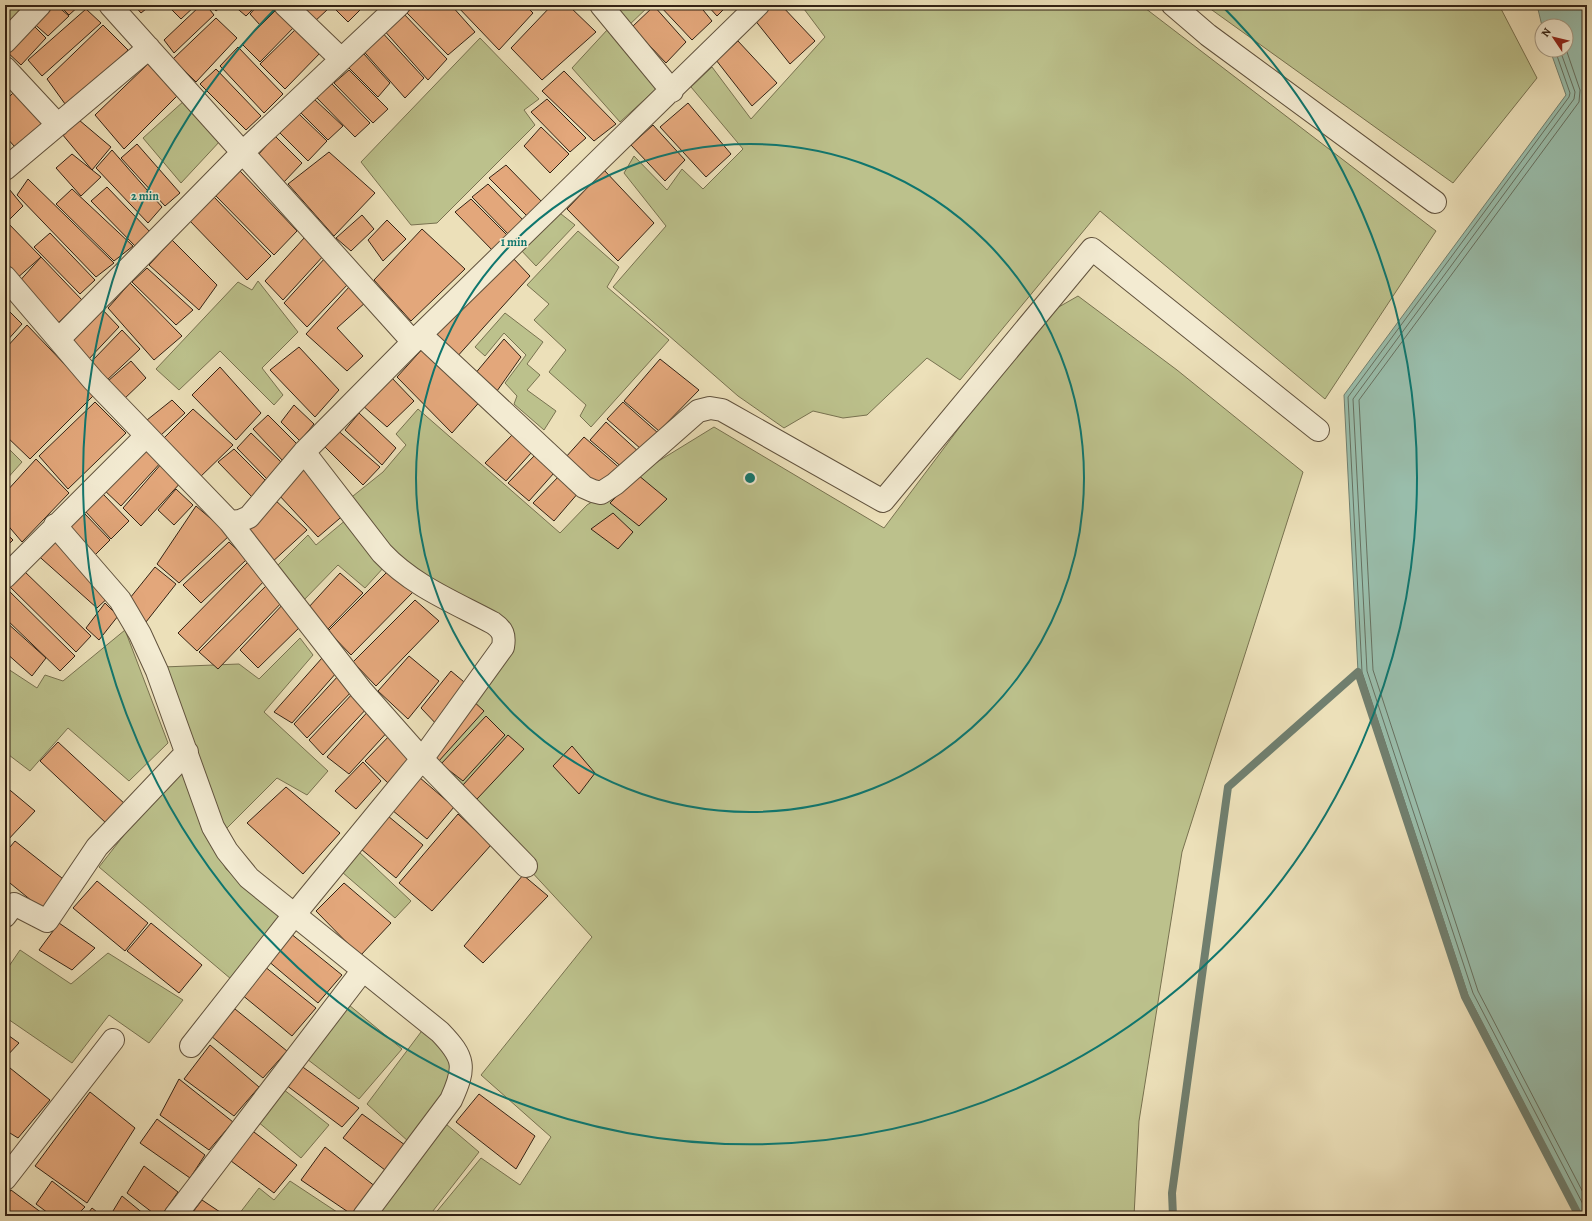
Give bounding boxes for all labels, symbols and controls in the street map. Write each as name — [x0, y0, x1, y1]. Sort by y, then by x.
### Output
north arrow — [1534, 18, 1574, 58]
text: N — [1538, 25, 1555, 40]
text: 2 min — [131, 188, 159, 204]
text: 1 min — [501, 234, 528, 250]
centre of rings — [743, 471, 757, 485]

